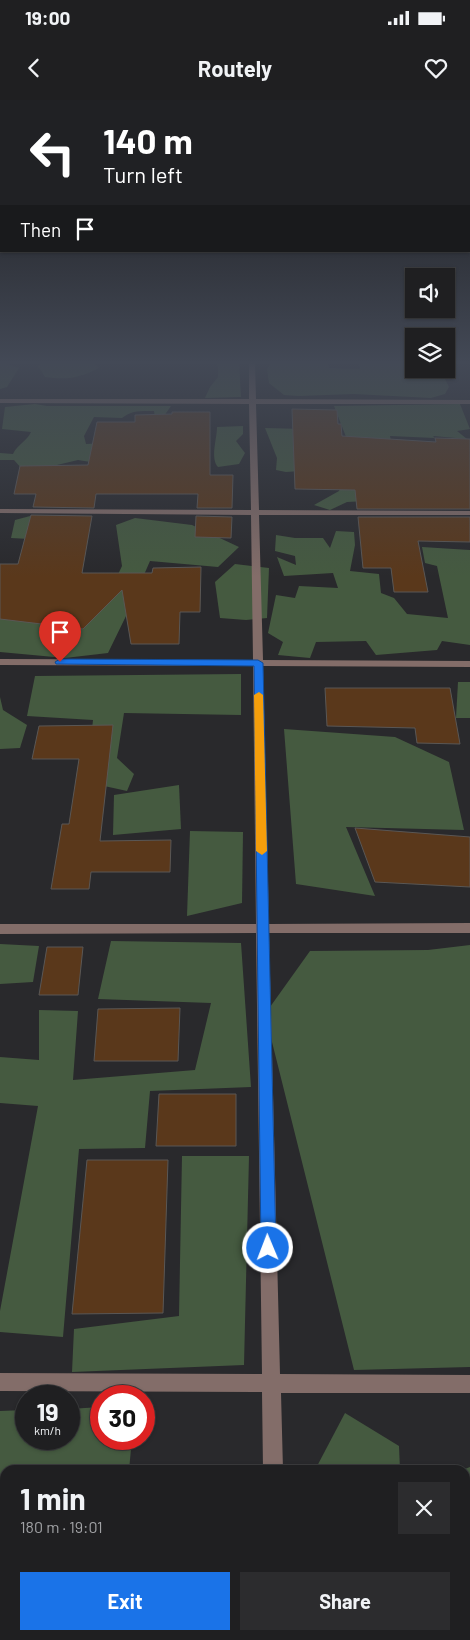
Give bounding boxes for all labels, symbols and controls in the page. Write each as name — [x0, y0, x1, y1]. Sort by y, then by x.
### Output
text: 19:00 — [25, 6, 70, 29]
icon: back — [20, 54, 48, 82]
icon: heart — [422, 54, 450, 82]
text: Routely — [198, 55, 272, 81]
text: 140 m — [103, 119, 193, 161]
icon: left — [20, 120, 85, 185]
text: Turn left — [103, 161, 183, 187]
icon: arrive — [71, 215, 99, 243]
text: Then — [20, 218, 61, 241]
map controls — [405, 268, 455, 378]
button: sound — [405, 268, 455, 318]
button: layers — [405, 328, 455, 378]
pin — [39, 611, 81, 662]
icon: arrive — [46, 618, 74, 646]
position arrow — [241, 1221, 293, 1273]
speed limit sign: 30 — [90, 1385, 155, 1450]
text: 19 — [36, 1396, 59, 1426]
text: km/h — [34, 1423, 61, 1437]
text: 1 min — [20, 1480, 86, 1516]
button: close — [398, 1482, 450, 1534]
text: 180 m · 19:01 — [20, 1517, 103, 1536]
button: Exit — [20, 1572, 230, 1630]
button: Share — [240, 1572, 450, 1630]

